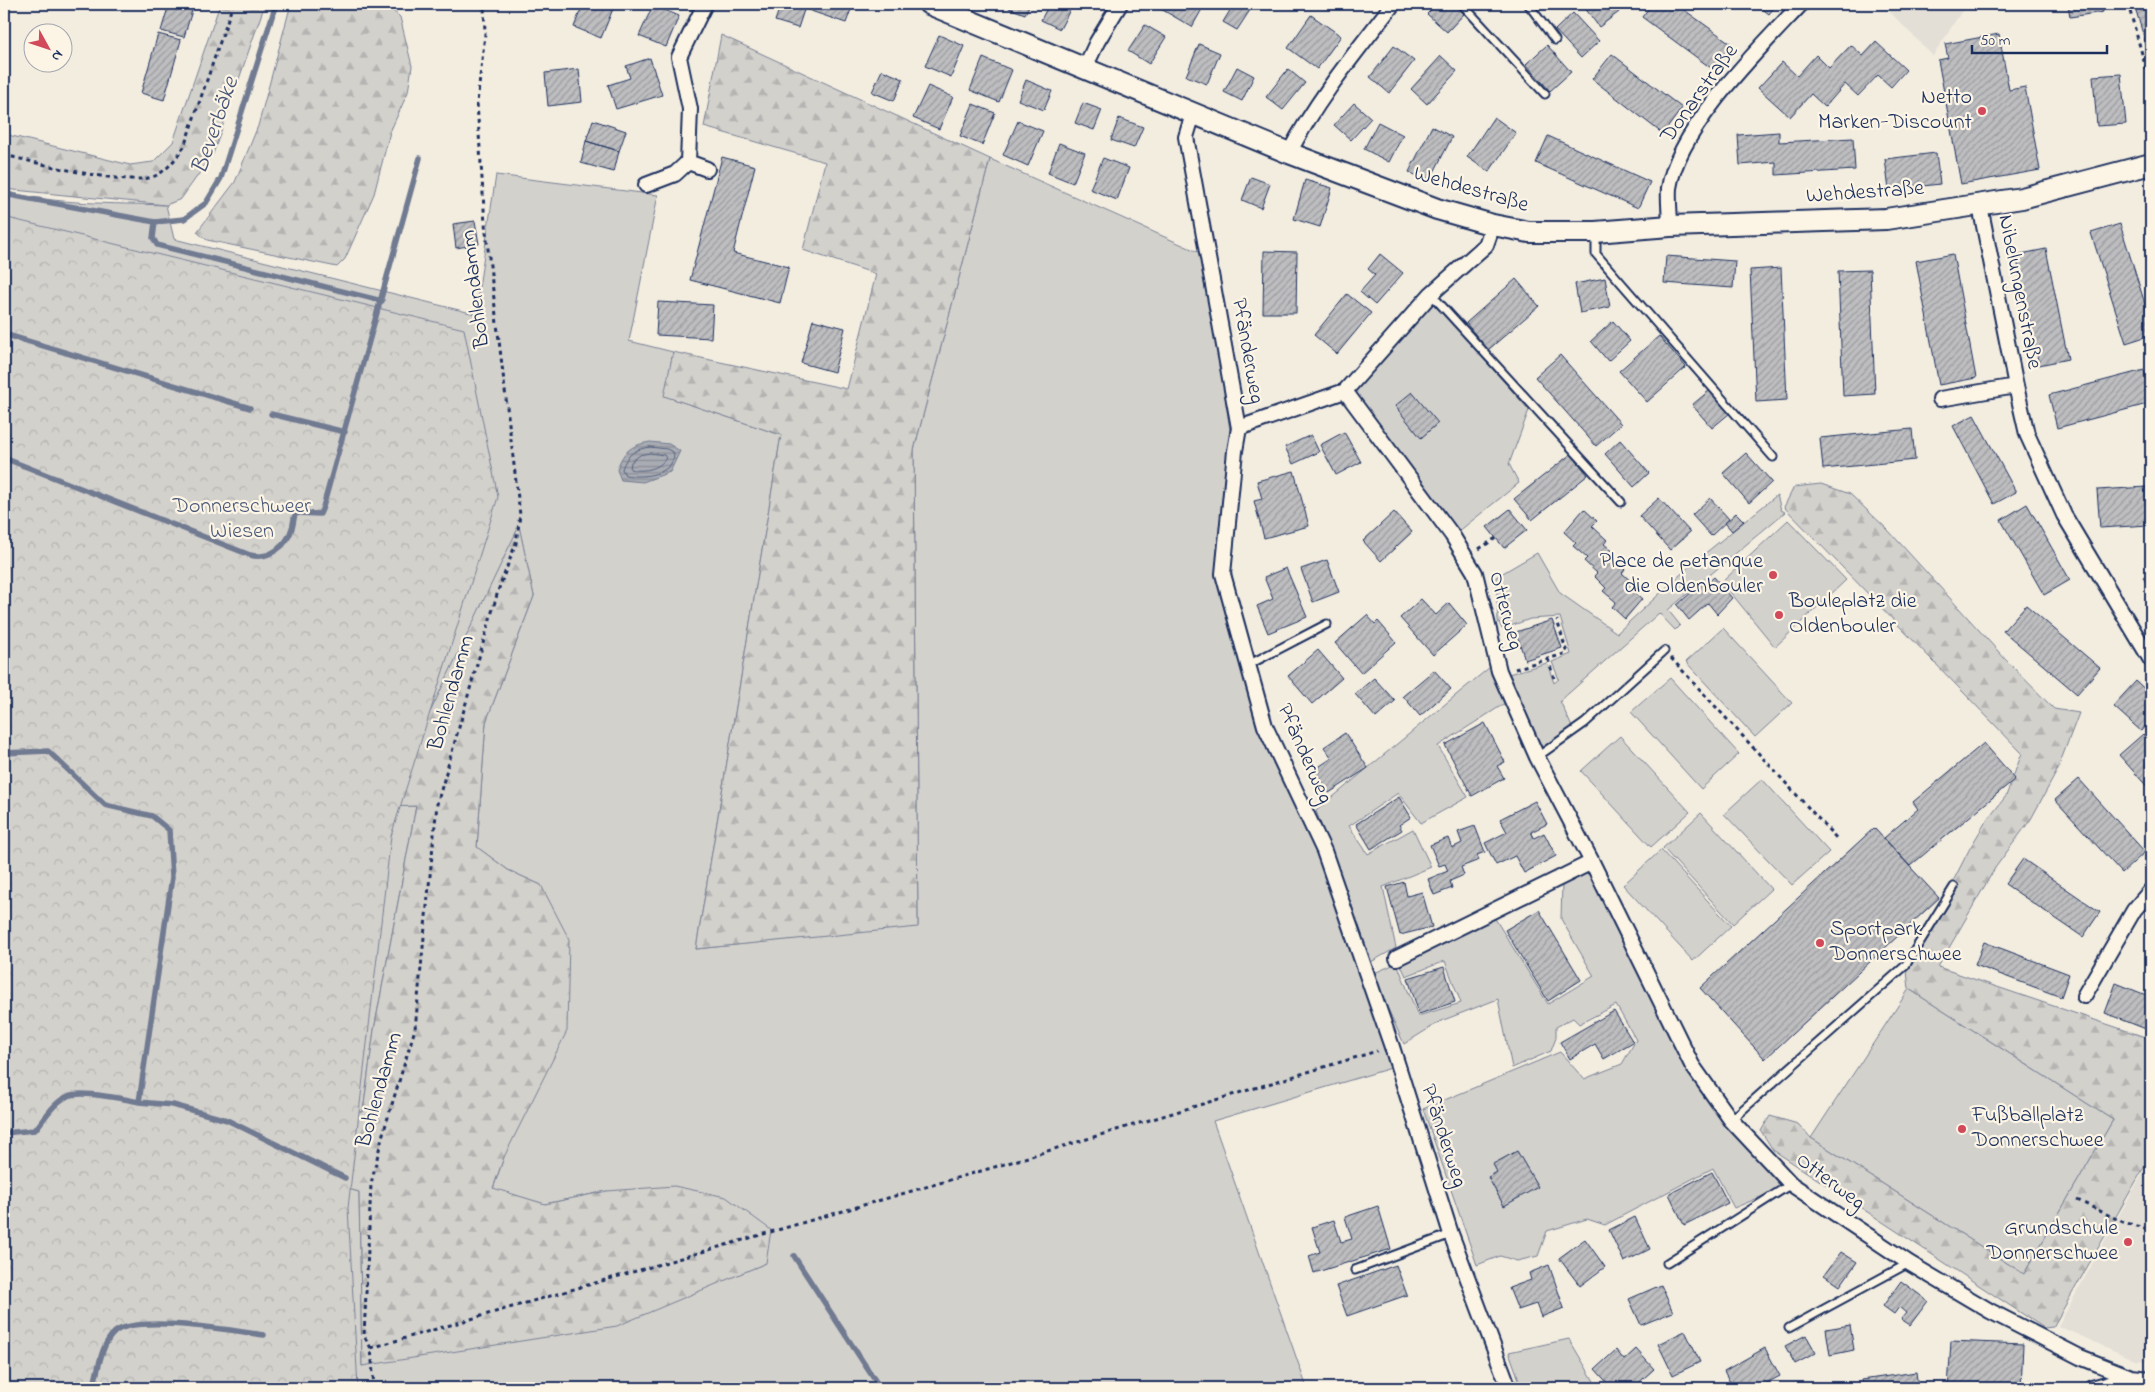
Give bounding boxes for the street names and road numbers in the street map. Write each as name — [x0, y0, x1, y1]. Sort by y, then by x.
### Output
street label: Donarstraße — [1652, 38, 1747, 151]
street label: Wehdestraße — [1410, 158, 1532, 222]
street label: Wehdestraße — [1805, 173, 1925, 213]
street label: Nibelungenstraße — [1987, 212, 2050, 372]
street label: Bohlendamm — [453, 228, 499, 351]
street label: Pfänderweg — [1221, 296, 1272, 407]
street label: Otterweg — [1478, 568, 1531, 654]
street label: Bohlendamm — [420, 631, 484, 755]
street label: Pfänderweg — [1267, 699, 1340, 810]
street label: Bohlendamm — [348, 1028, 412, 1152]
street label: Pfänderweg — [1410, 1080, 1475, 1192]
street label: Otterweg — [1788, 1145, 1872, 1220]

